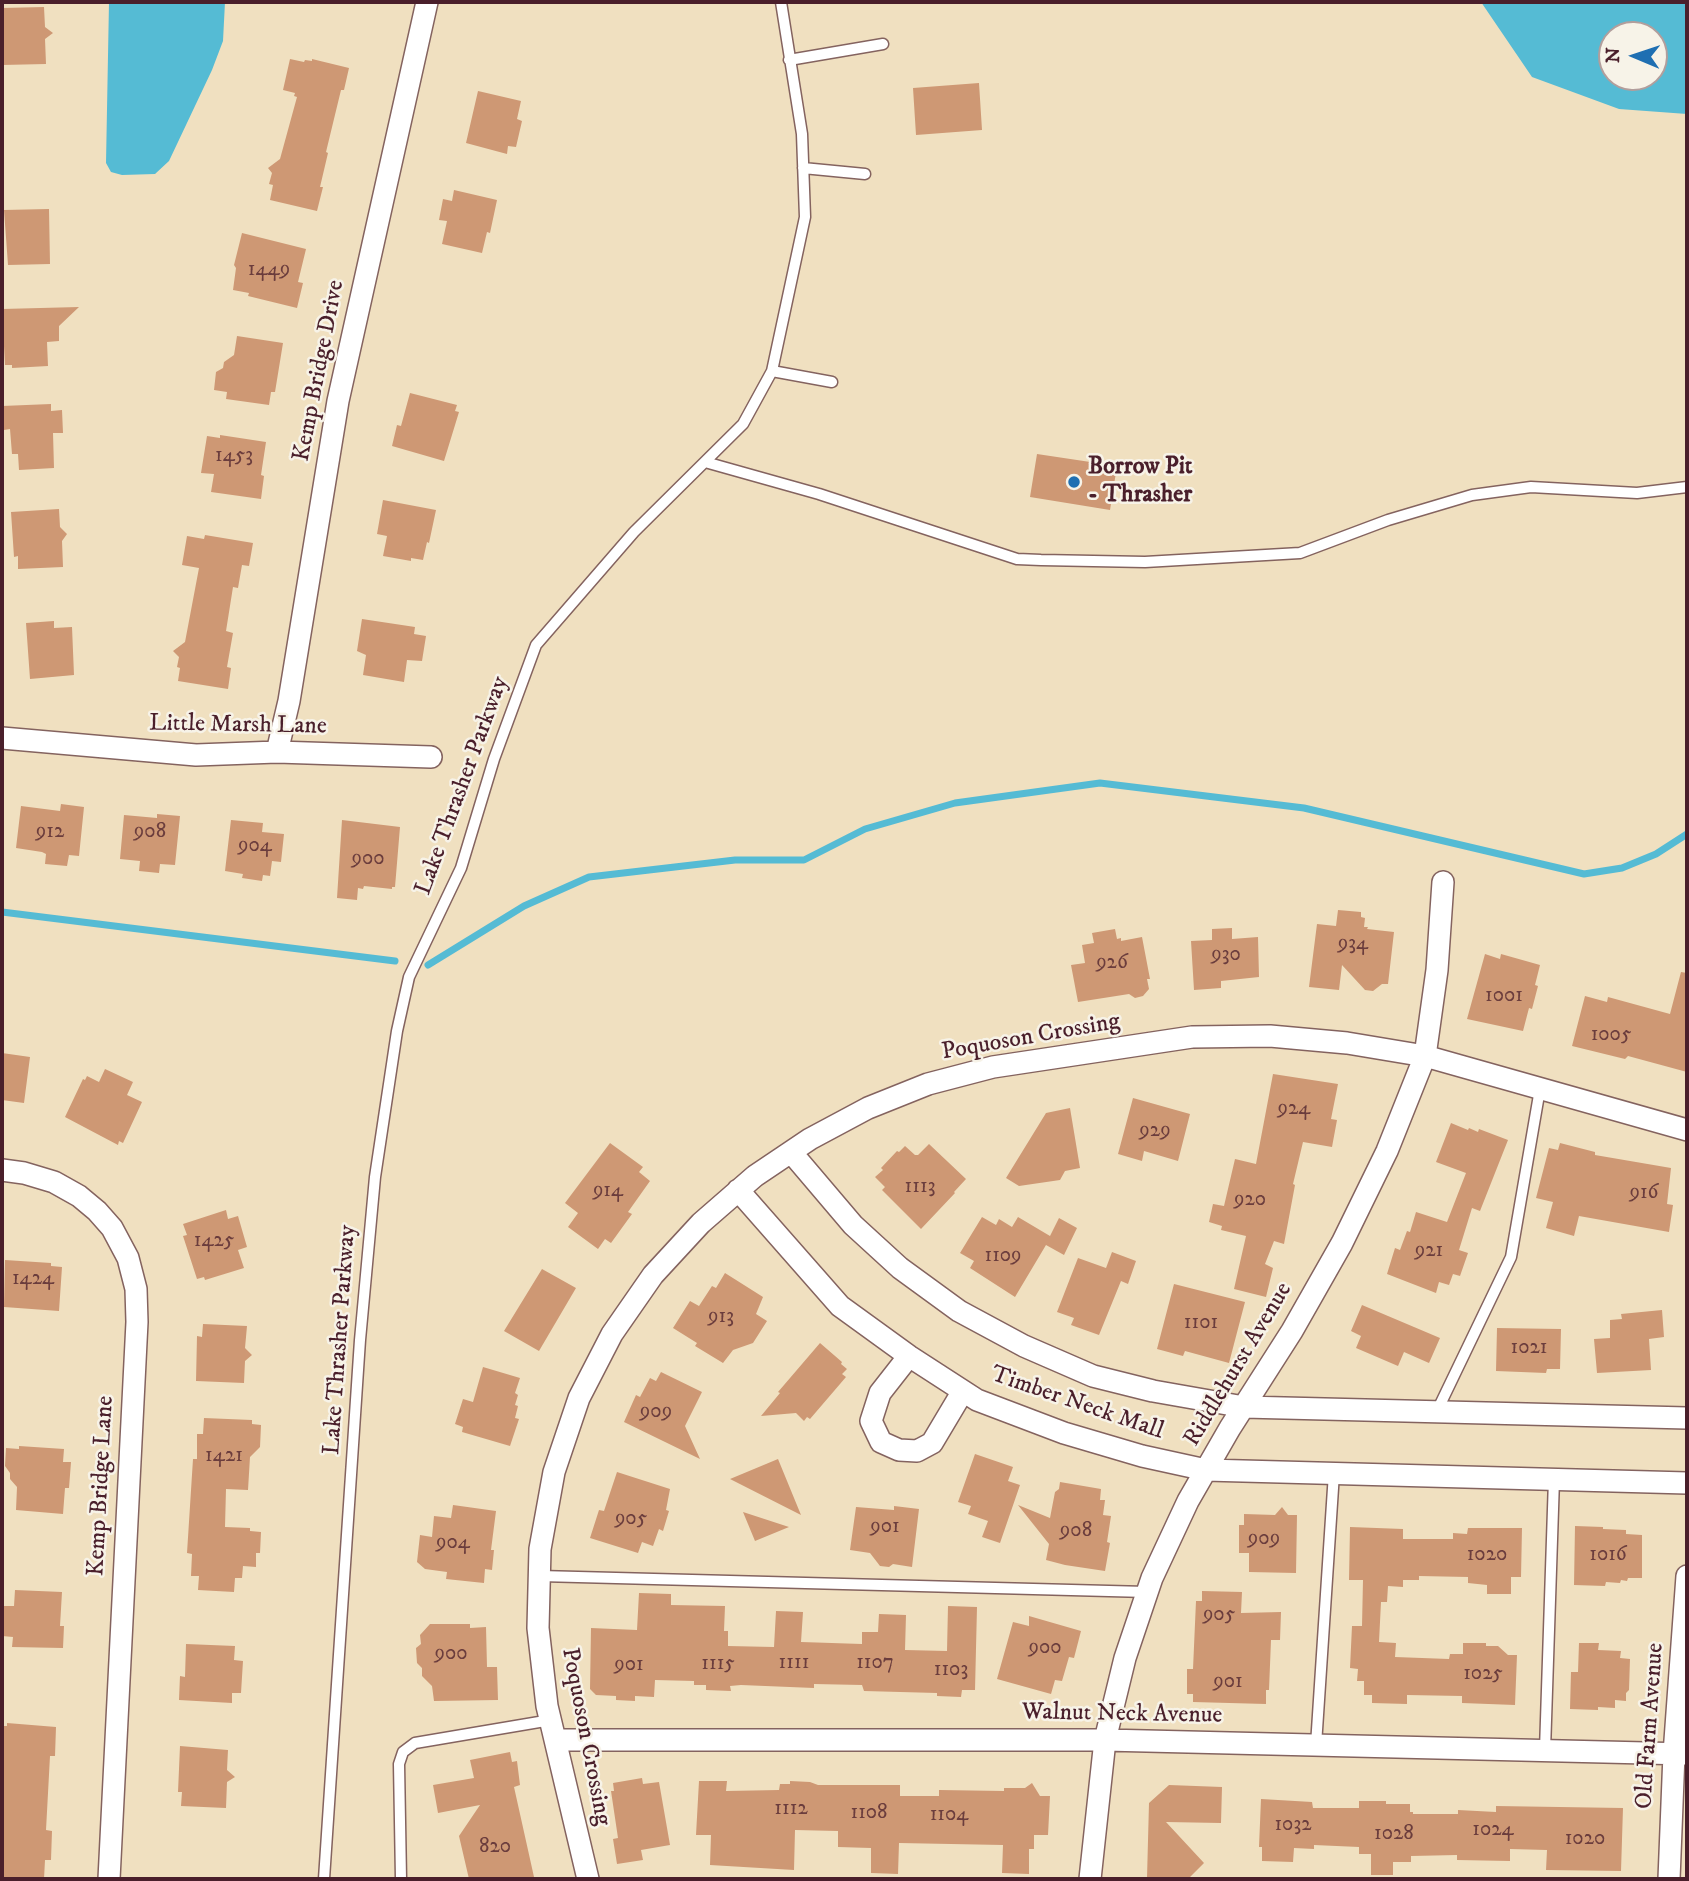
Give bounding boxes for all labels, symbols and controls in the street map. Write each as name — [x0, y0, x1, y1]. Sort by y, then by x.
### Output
north arrow — [1598, 21, 1668, 91]
text: N — [1602, 47, 1625, 64]
house number: 1449 — [248, 258, 290, 284]
street label: Kemp Bridge Drive — [288, 278, 352, 464]
house number: 1453 — [215, 444, 253, 470]
place label: Borrow Pit - Thrasher — [1088, 454, 1192, 510]
marker: Borrow Pit - Thrasher — [1066, 474, 1082, 490]
street label: Lake Thrasher Parkway — [410, 673, 516, 899]
street label: Little Marsh Lane — [149, 710, 327, 742]
house number: 912 — [36, 820, 64, 846]
house number: 908 — [134, 820, 166, 846]
house number: 904 — [238, 834, 272, 860]
house number: 900 — [351, 847, 385, 873]
house number: 934 — [1338, 932, 1368, 958]
house number: 930 — [1211, 943, 1241, 969]
house number: 926 — [1096, 951, 1128, 977]
house number: 1001 — [1485, 984, 1523, 1010]
street label: Poquoson Crossing — [940, 1008, 1122, 1068]
house number: 1005 — [1591, 1023, 1631, 1049]
house number: 924 — [1278, 1097, 1310, 1123]
house number: 929 — [1139, 1119, 1171, 1145]
house number: 1113 — [905, 1175, 935, 1201]
house number: 914 — [593, 1179, 623, 1205]
house number: 916 — [1630, 1181, 1658, 1207]
house number: 920 — [1234, 1188, 1266, 1214]
street label: Lake Thrasher Parkway — [319, 1224, 363, 1456]
house number: 1425 — [194, 1229, 234, 1255]
house number: 921 — [1415, 1239, 1443, 1265]
house number: 1109 — [984, 1244, 1022, 1270]
house number: 1424 — [12, 1267, 54, 1293]
street label: Riddlehurst Avenue — [1179, 1278, 1299, 1452]
house number: 913 — [708, 1305, 734, 1331]
house number: 1101 — [1184, 1311, 1218, 1337]
house number: 1021 — [1511, 1336, 1547, 1362]
street label: Timber Neck Mall — [987, 1361, 1167, 1447]
street label: Kemp Bridge Lane — [83, 1395, 121, 1577]
house number: 909 — [640, 1400, 672, 1426]
house number: 1421 — [205, 1444, 243, 1470]
house number: 905 — [615, 1507, 647, 1533]
house number: 901 — [870, 1515, 900, 1541]
house number: 908 — [1060, 1519, 1092, 1545]
house number: 909 — [1248, 1527, 1280, 1553]
house number: 904 — [436, 1531, 470, 1557]
house number: 1020 — [1467, 1543, 1507, 1569]
house number: 1016 — [1589, 1543, 1627, 1569]
house number: 905 — [1203, 1603, 1235, 1629]
house number: 900 — [1028, 1636, 1062, 1662]
house number: 900 — [434, 1642, 468, 1668]
street label: Old Farm Avenue — [1631, 1642, 1671, 1810]
street label: Poquoson Crossing — [554, 1646, 616, 1828]
house number: 1111 — [779, 1651, 809, 1677]
house number: 1107 — [856, 1651, 894, 1677]
house number: 1115 — [701, 1652, 735, 1678]
house number: 901 — [614, 1653, 644, 1679]
house number: 1103 — [934, 1658, 968, 1684]
house number: 1025 — [1463, 1662, 1503, 1688]
house number: 901 — [1213, 1670, 1243, 1696]
street label: Walnut Neck Avenue — [1021, 1699, 1223, 1731]
house number: 1112 — [774, 1797, 808, 1823]
house number: 1108 — [850, 1801, 888, 1827]
house number: 1104 — [930, 1803, 968, 1829]
house number: 1032 — [1274, 1813, 1312, 1839]
house number: 1024 — [1472, 1818, 1514, 1844]
house number: 1028 — [1374, 1822, 1414, 1848]
house number: 1020 — [1565, 1827, 1605, 1853]
house number: 820 — [479, 1835, 511, 1861]

